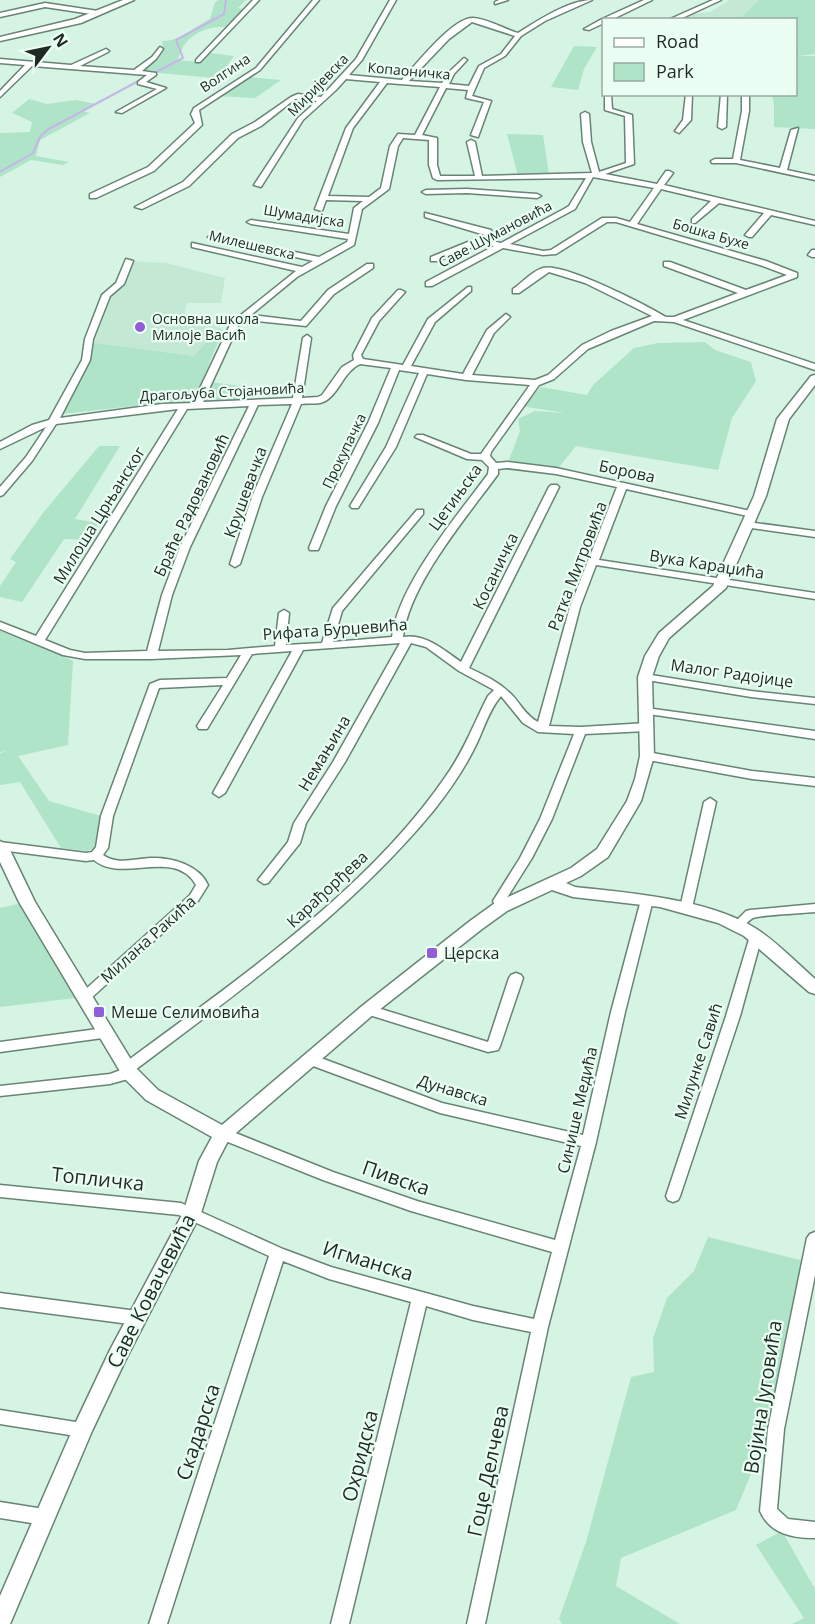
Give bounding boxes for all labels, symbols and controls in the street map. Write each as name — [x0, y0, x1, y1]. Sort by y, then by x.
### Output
north arrow — [18, 18, 78, 78]
legend — [602, 18, 797, 96]
text: N — [48, 29, 73, 51]
text: Road — [656, 29, 699, 53]
street label: Волгина — [196, 49, 254, 96]
street label: Миријевска — [283, 49, 352, 120]
street label: Копаоничка — [367, 57, 451, 84]
text: Park — [656, 59, 694, 83]
street label: Саве Шумановића — [435, 196, 555, 272]
street label: Шумадијска — [262, 200, 346, 231]
street label: Бошка Бухе — [671, 214, 752, 254]
street label: Милешевска — [207, 225, 297, 264]
place label: Основна школа Милоје Васић — [152, 309, 259, 344]
marker: Основна школа Милоје Васић — [133, 320, 147, 334]
street label: Драгољуба Стојановића — [139, 378, 305, 405]
street label: Прокупачка — [317, 410, 370, 492]
street label: Браће Радовановић — [148, 430, 234, 580]
street label: Милоша Црњанског — [48, 442, 150, 588]
street label: Крушевачка — [218, 443, 272, 541]
street label: Борова — [597, 454, 657, 488]
street label: Цетињска — [423, 459, 487, 535]
street label: Ратка Митровића — [542, 498, 612, 634]
street label: Косаничка — [467, 529, 523, 613]
street label: Вука Караџића — [648, 544, 766, 584]
street label: Рифата Бурџевића — [262, 613, 408, 645]
street label: Малог Радојице — [669, 654, 795, 692]
street label: Немањина — [293, 711, 355, 795]
street label: Карађорђева — [282, 846, 372, 932]
street label: Милана Ракића — [96, 890, 200, 988]
place label: Церска — [444, 942, 499, 964]
marker: Церска — [425, 946, 439, 960]
street label: Милунке Савић — [669, 1000, 727, 1122]
place label: Меше Селимовића — [111, 1001, 260, 1023]
marker: Меше Селимовића — [92, 1005, 106, 1019]
street label: Синише Медића — [552, 1044, 602, 1176]
street label: Дунавска — [415, 1069, 491, 1111]
street label: Пивска — [359, 1153, 434, 1202]
street label: Топличка — [50, 1160, 146, 1197]
street label: Саве Ковачевића — [100, 1209, 201, 1372]
street label: Игманска — [320, 1234, 417, 1287]
street label: Војина Југовића — [737, 1318, 788, 1476]
street label: Скадарска — [169, 1380, 226, 1484]
street label: Гоце Делчева — [460, 1403, 515, 1539]
street label: Охридска — [335, 1407, 384, 1505]

